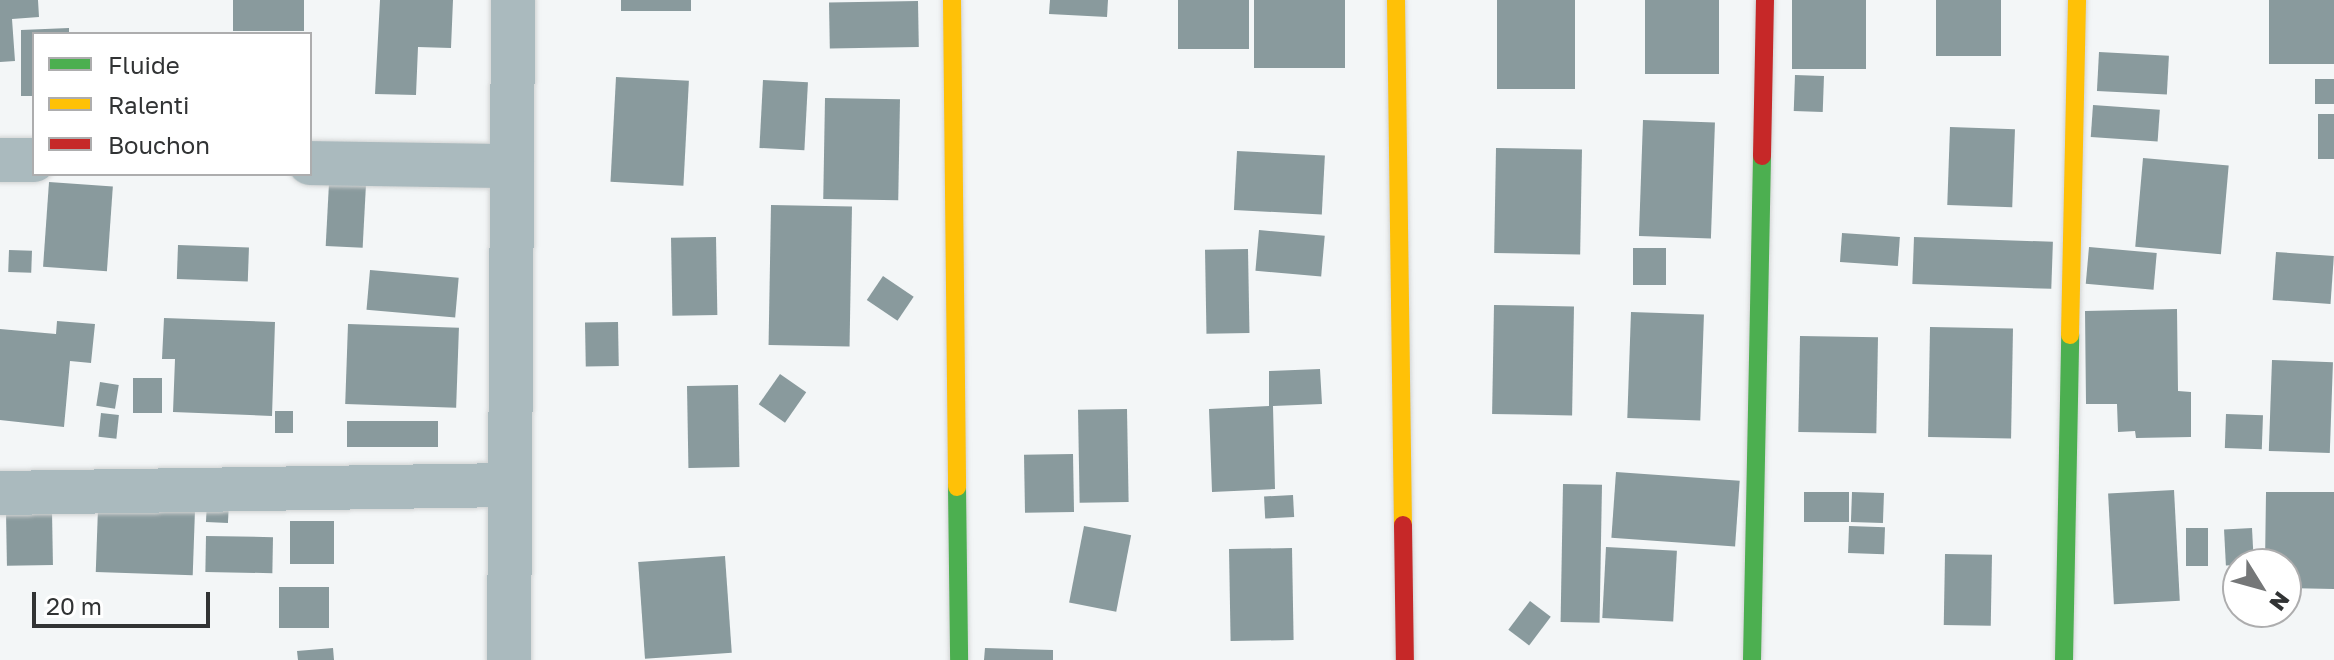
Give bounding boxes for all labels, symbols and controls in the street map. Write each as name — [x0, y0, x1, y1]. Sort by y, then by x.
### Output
legend — [32, 32, 312, 176]
text: Fluide — [108, 50, 180, 79]
text: Ralenti — [108, 90, 190, 119]
text: Bouchon — [108, 130, 210, 159]
north arrow — [2222, 548, 2302, 628]
scale bar — [36, 576, 214, 626]
text: N — [2264, 587, 2296, 616]
text: 20 m — [46, 591, 102, 620]

